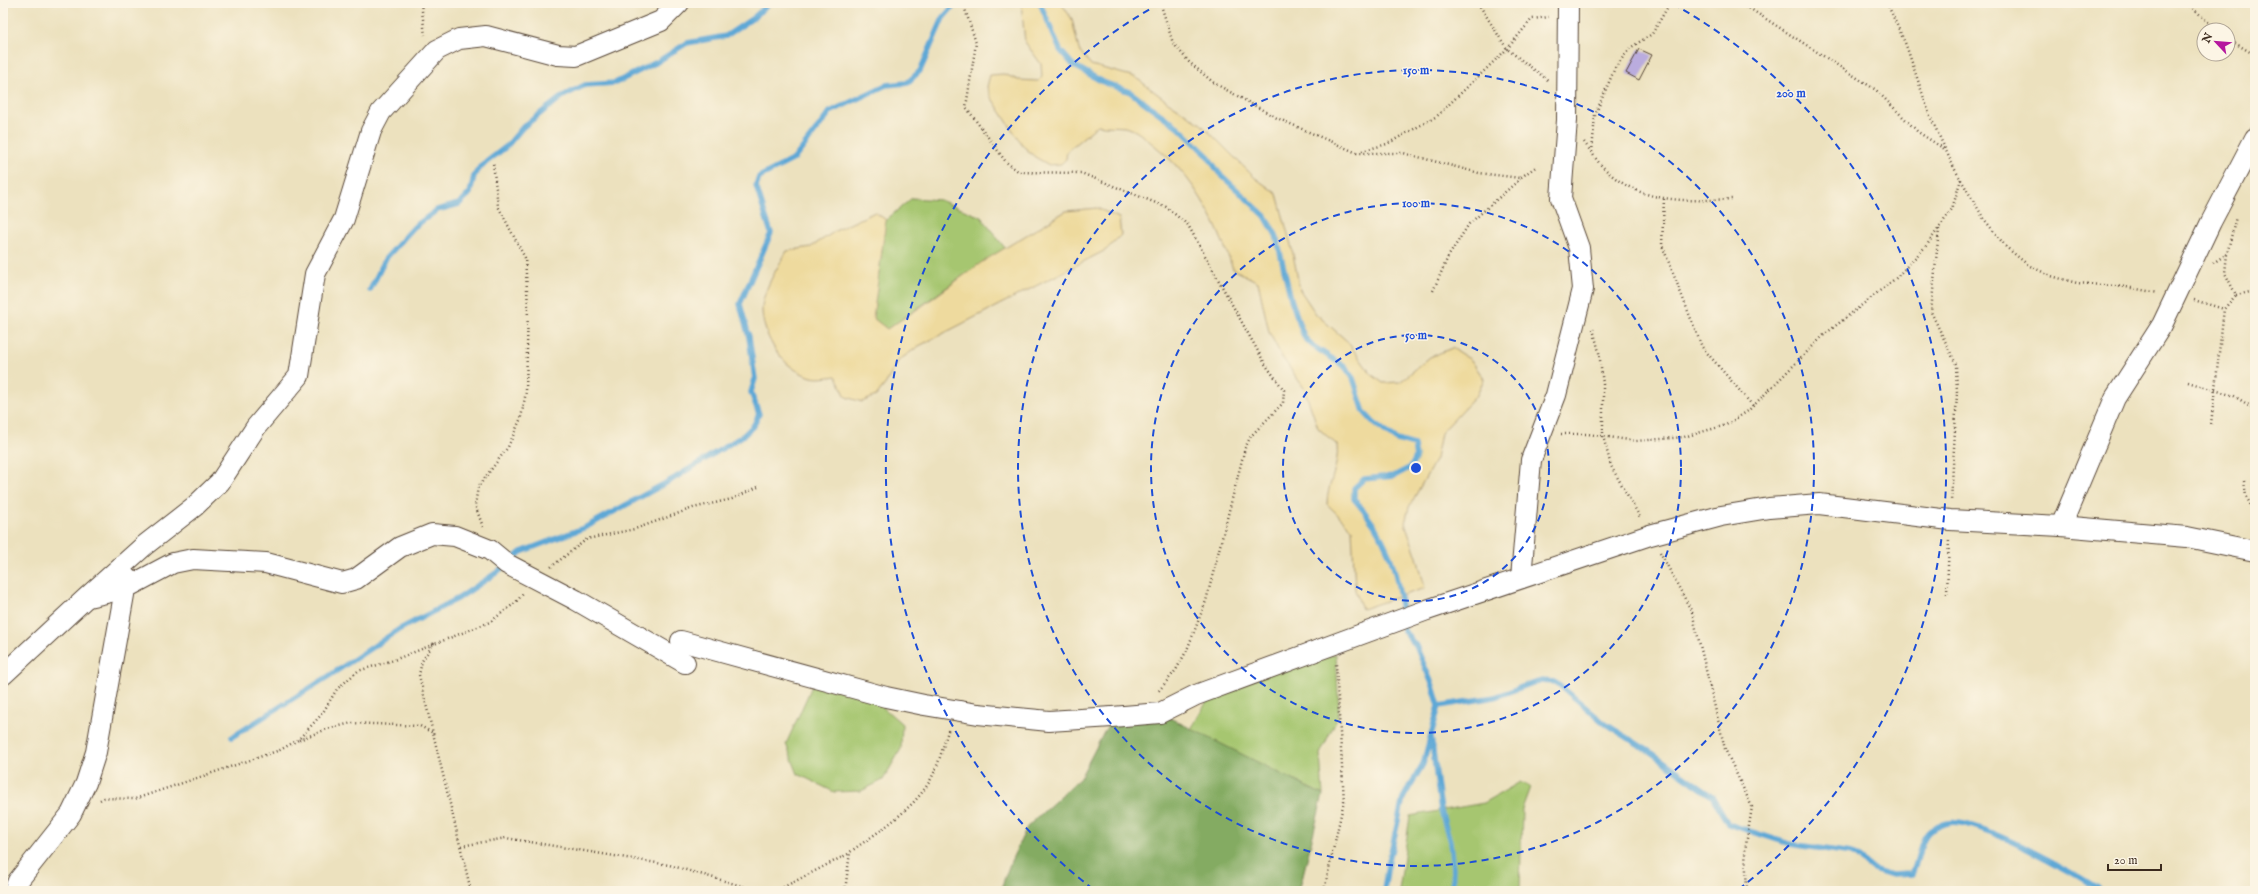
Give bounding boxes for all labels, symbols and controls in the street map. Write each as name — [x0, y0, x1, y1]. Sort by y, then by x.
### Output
north arrow — [2196, 22, 2236, 62]
text: N — [2199, 30, 2216, 46]
text: 150 m — [1403, 63, 1430, 78]
text: 200 m — [1776, 86, 1806, 101]
text: 100 m — [1402, 196, 1431, 211]
text: 50 m — [1405, 328, 1428, 343]
centre of rings — [1409, 461, 1423, 475]
scale bar — [2108, 846, 2161, 872]
text: 20 m — [2114, 853, 2137, 868]

